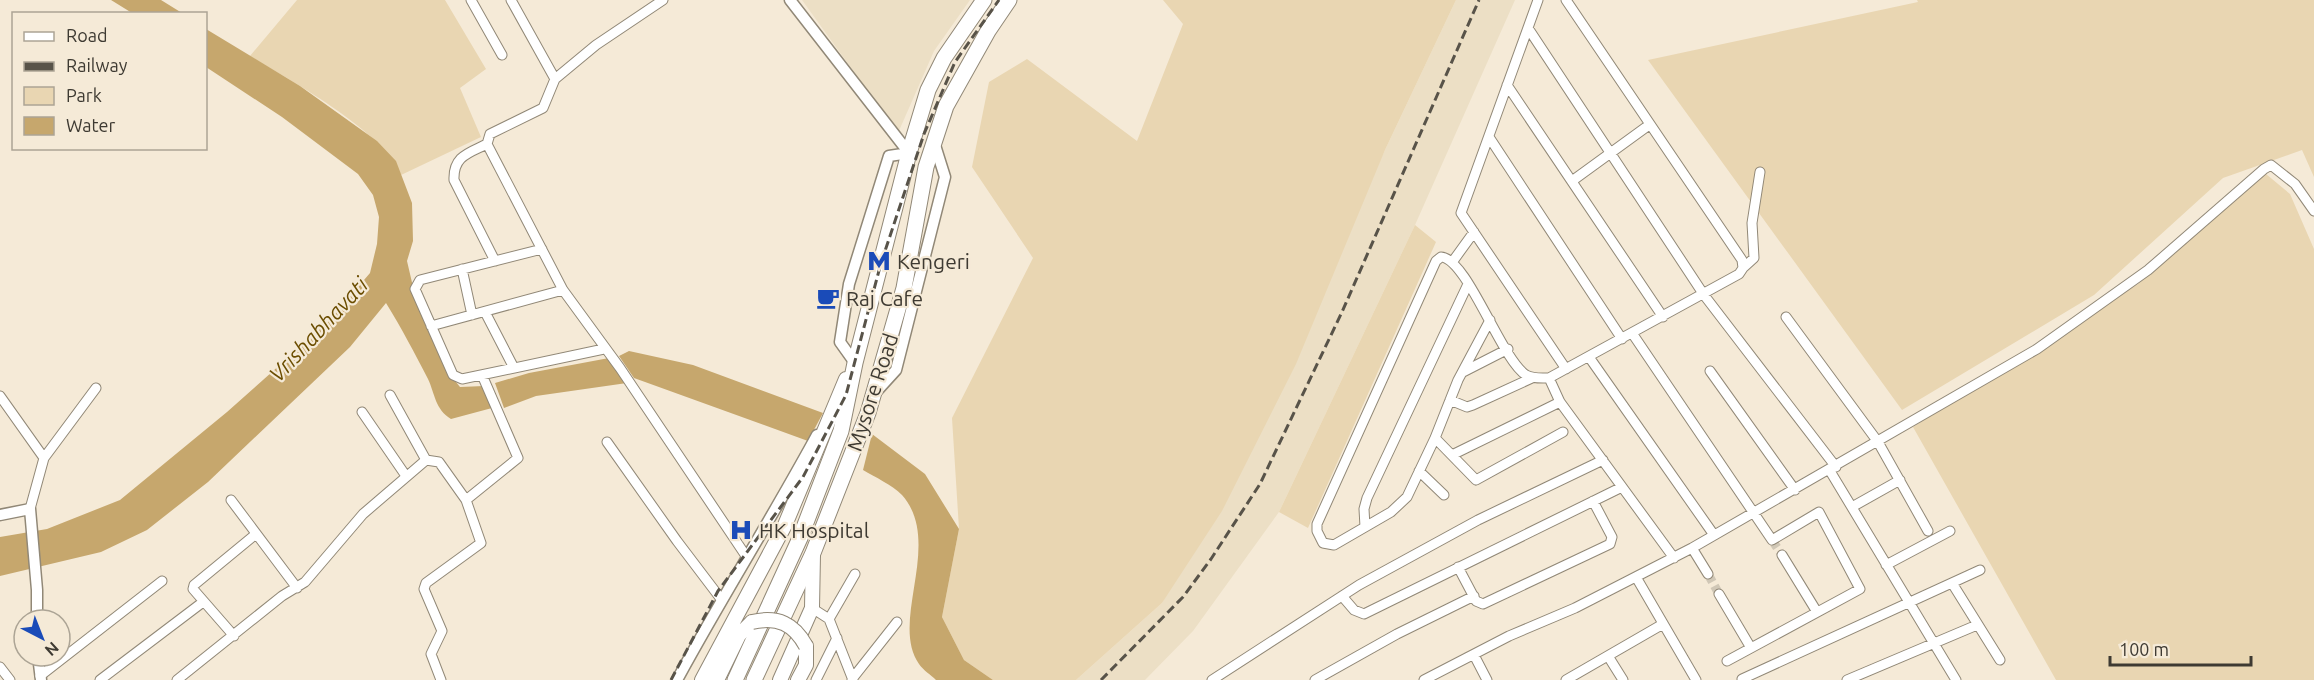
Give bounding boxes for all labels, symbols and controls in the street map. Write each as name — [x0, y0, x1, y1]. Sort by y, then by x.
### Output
legend — [12, 12, 207, 150]
text: Road — [66, 25, 108, 45]
text: Railway — [66, 55, 128, 75]
text: Park — [66, 85, 102, 105]
text: Water — [66, 115, 116, 135]
metro station icon: Kengeri — [866, 248, 892, 274]
place label: Kengeri — [897, 249, 970, 273]
water label: Vrishabhavati — [263, 271, 374, 386]
cafe icon: Raj Cafe — [815, 285, 841, 311]
place label: Raj Cafe — [846, 286, 923, 310]
street label: Mysore Road — [842, 330, 902, 454]
hospital icon: HK Hospital — [728, 517, 754, 543]
place label: HK Hospital — [759, 518, 869, 542]
north arrow — [12, 608, 72, 668]
scale bar — [2110, 629, 2251, 667]
text: N — [42, 638, 62, 660]
text: 100 m — [2119, 639, 2169, 659]

